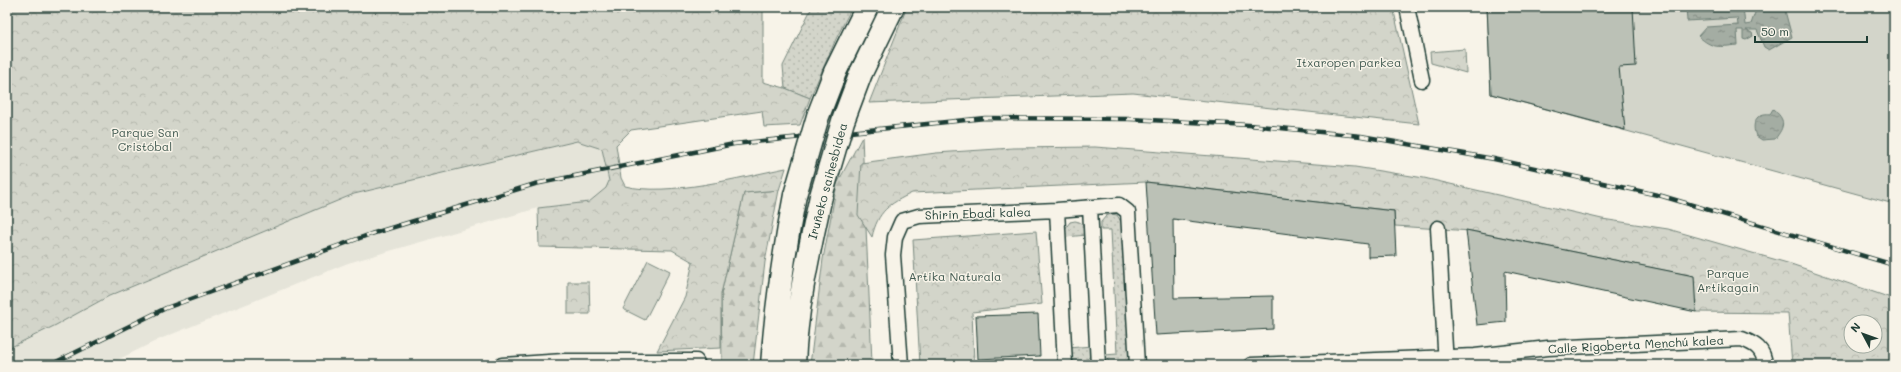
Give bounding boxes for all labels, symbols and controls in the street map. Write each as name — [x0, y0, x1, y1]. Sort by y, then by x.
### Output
scale bar — [1755, 18, 1867, 44]
text: 50 m — [1761, 23, 1789, 39]
park label: Itxaropen parkea — [1297, 54, 1401, 70]
street label: Iruñeko saihesbidea — [804, 121, 850, 241]
park label: Parque San Cristóbal — [111, 124, 179, 154]
street label: Shirin Ebadi kalea — [925, 203, 1031, 223]
park label: Parque Artikagain — [1697, 265, 1759, 295]
park label: Artika Naturala — [908, 268, 1002, 284]
north arrow — [1843, 314, 1883, 354]
text: N — [1847, 319, 1863, 335]
street label: Calle Rigoberta Menchú kalea — [1548, 331, 1724, 357]

